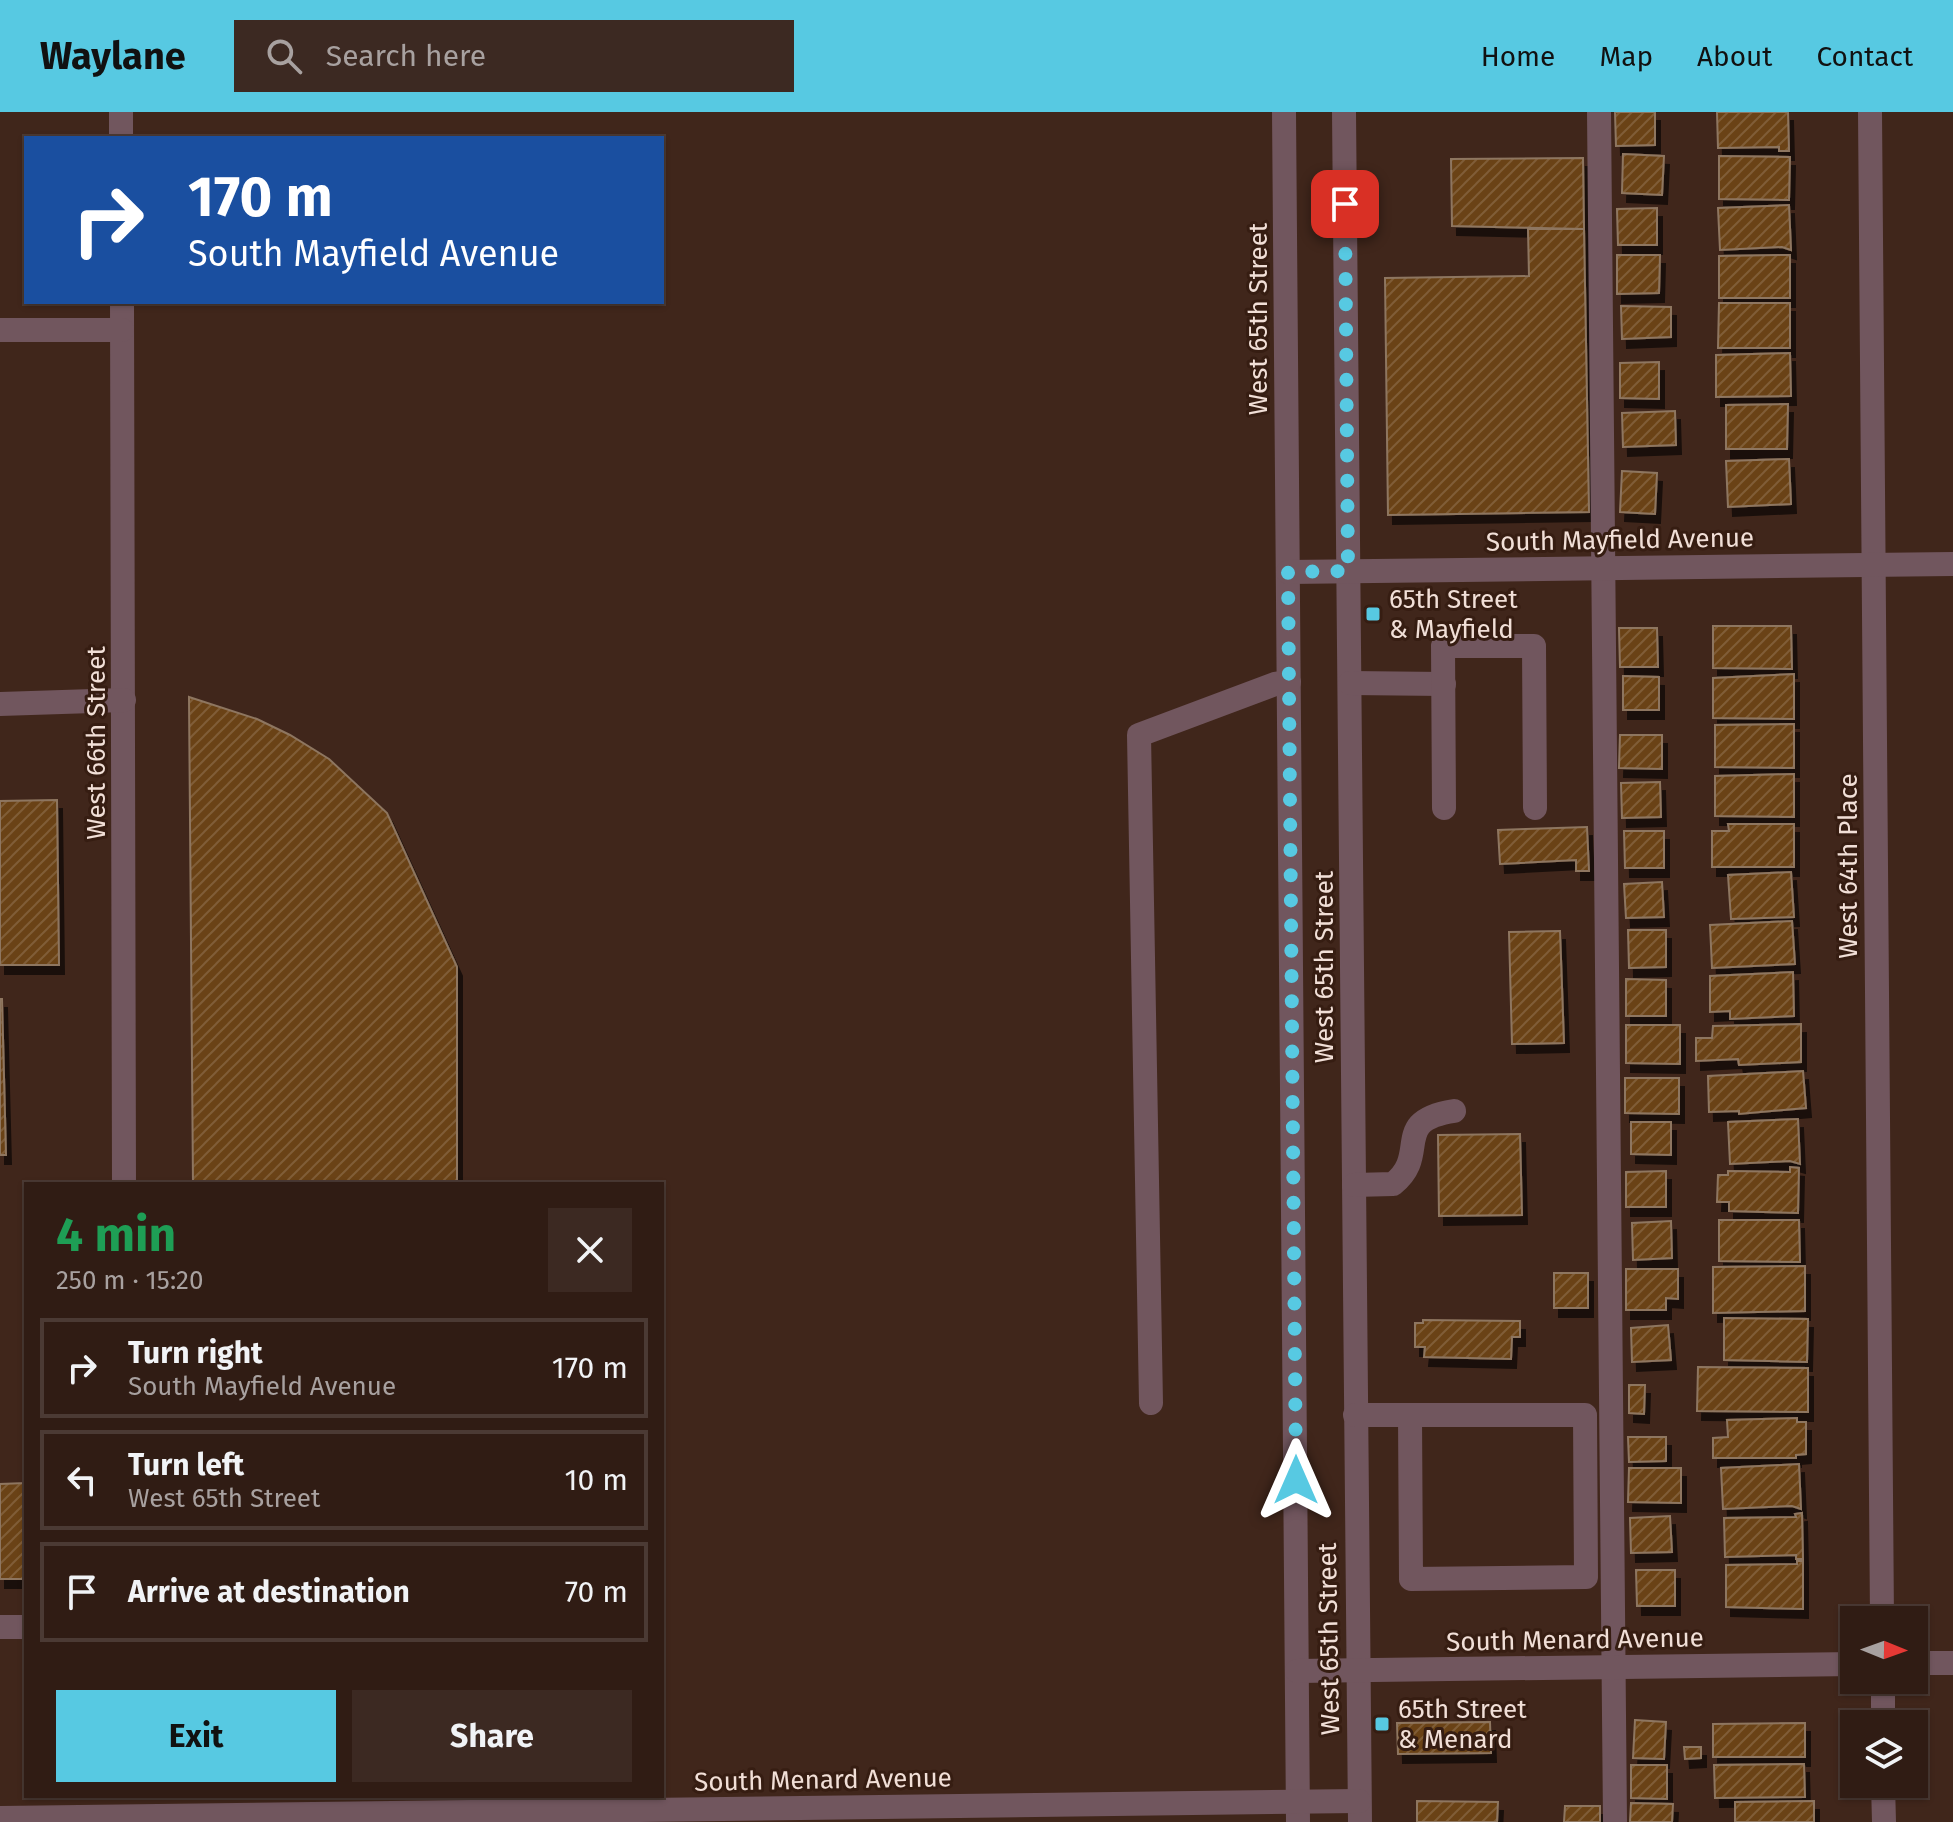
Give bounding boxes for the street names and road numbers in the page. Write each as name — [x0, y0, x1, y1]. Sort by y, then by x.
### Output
street label: West 65th Street — [1243, 222, 1274, 415]
street label: South Mayfield Avenue — [1486, 522, 1754, 558]
street label: West 66th Street — [81, 646, 112, 840]
street label: West 64th Place — [1833, 773, 1864, 959]
street label: West 65th Street — [1309, 870, 1340, 1063]
street label: West 65th Street — [1312, 1542, 1346, 1735]
street label: South Menard Avenue — [1446, 1622, 1704, 1658]
street label: South Menard Avenue — [694, 1762, 952, 1798]

